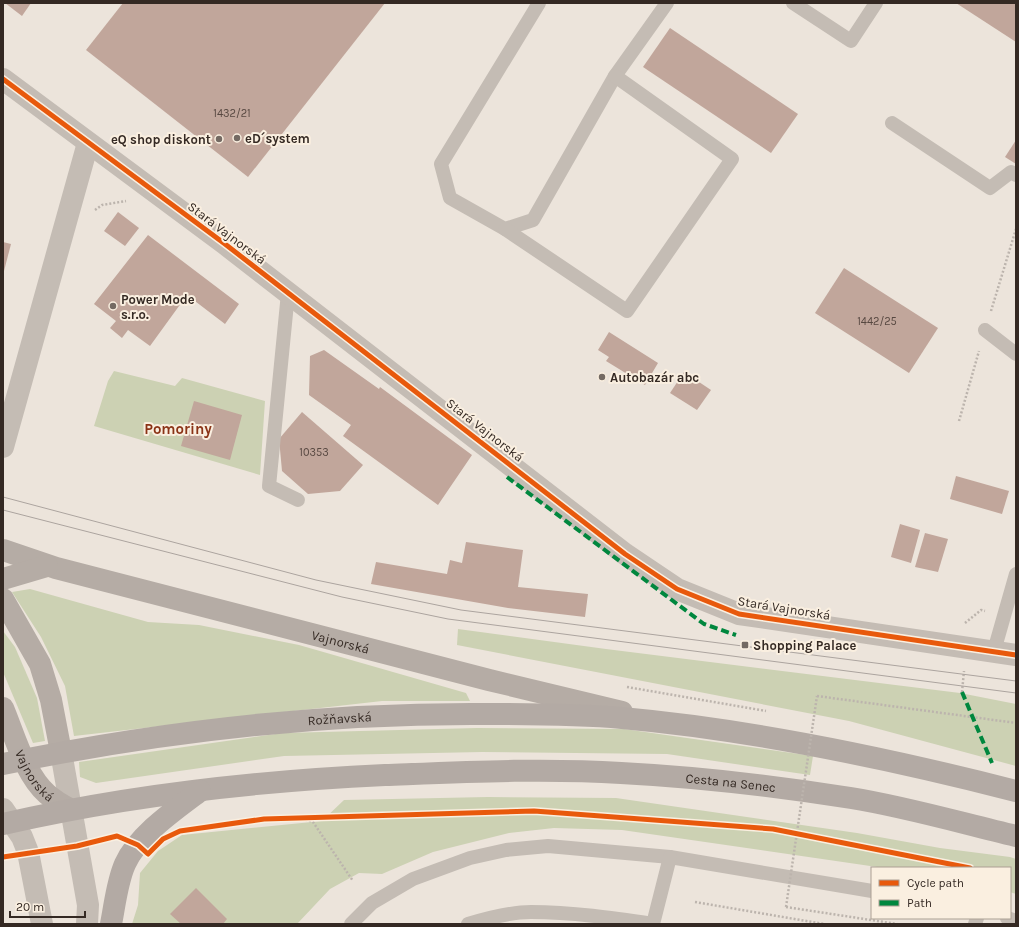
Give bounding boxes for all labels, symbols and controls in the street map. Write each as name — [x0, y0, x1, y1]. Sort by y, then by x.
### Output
house number: 1432/21 — [213, 107, 251, 120]
place label: eD´system — [245, 131, 310, 146]
place label: eQ shop diskont — [111, 132, 211, 147]
marker: eD´system — [232, 133, 242, 143]
marker: eQ shop diskont — [214, 134, 224, 144]
street label: Stará Vajnorská — [185, 199, 269, 267]
place label: Power Mode s.r.o. — [121, 292, 195, 322]
marker: Power Mode s.r.o. — [108, 301, 118, 311]
house number: 1442/25 — [857, 315, 897, 328]
place label: Autobazár abc — [610, 370, 699, 385]
marker: Autobazár abc — [597, 372, 607, 382]
street label: Stará Vajnorská — [443, 395, 527, 465]
district label: Pomoriny — [144, 420, 212, 438]
house number: 10353 — [299, 446, 329, 459]
street label: Stará Vajnorská — [736, 593, 832, 623]
street label: Vajnorská — [310, 627, 371, 656]
place label: Shopping Palace — [753, 638, 856, 653]
marker: Shopping Palace — [740, 640, 750, 650]
street label: Rožňavská — [307, 709, 372, 728]
street label: Vajnorská — [13, 747, 57, 804]
street label: Cesta na Senec — [685, 770, 777, 795]
legend — [871, 867, 1011, 919]
text: Cycle path — [907, 876, 964, 890]
scale bar — [10, 893, 85, 919]
text: Path — [907, 896, 932, 910]
text: 20 m — [16, 900, 44, 914]

